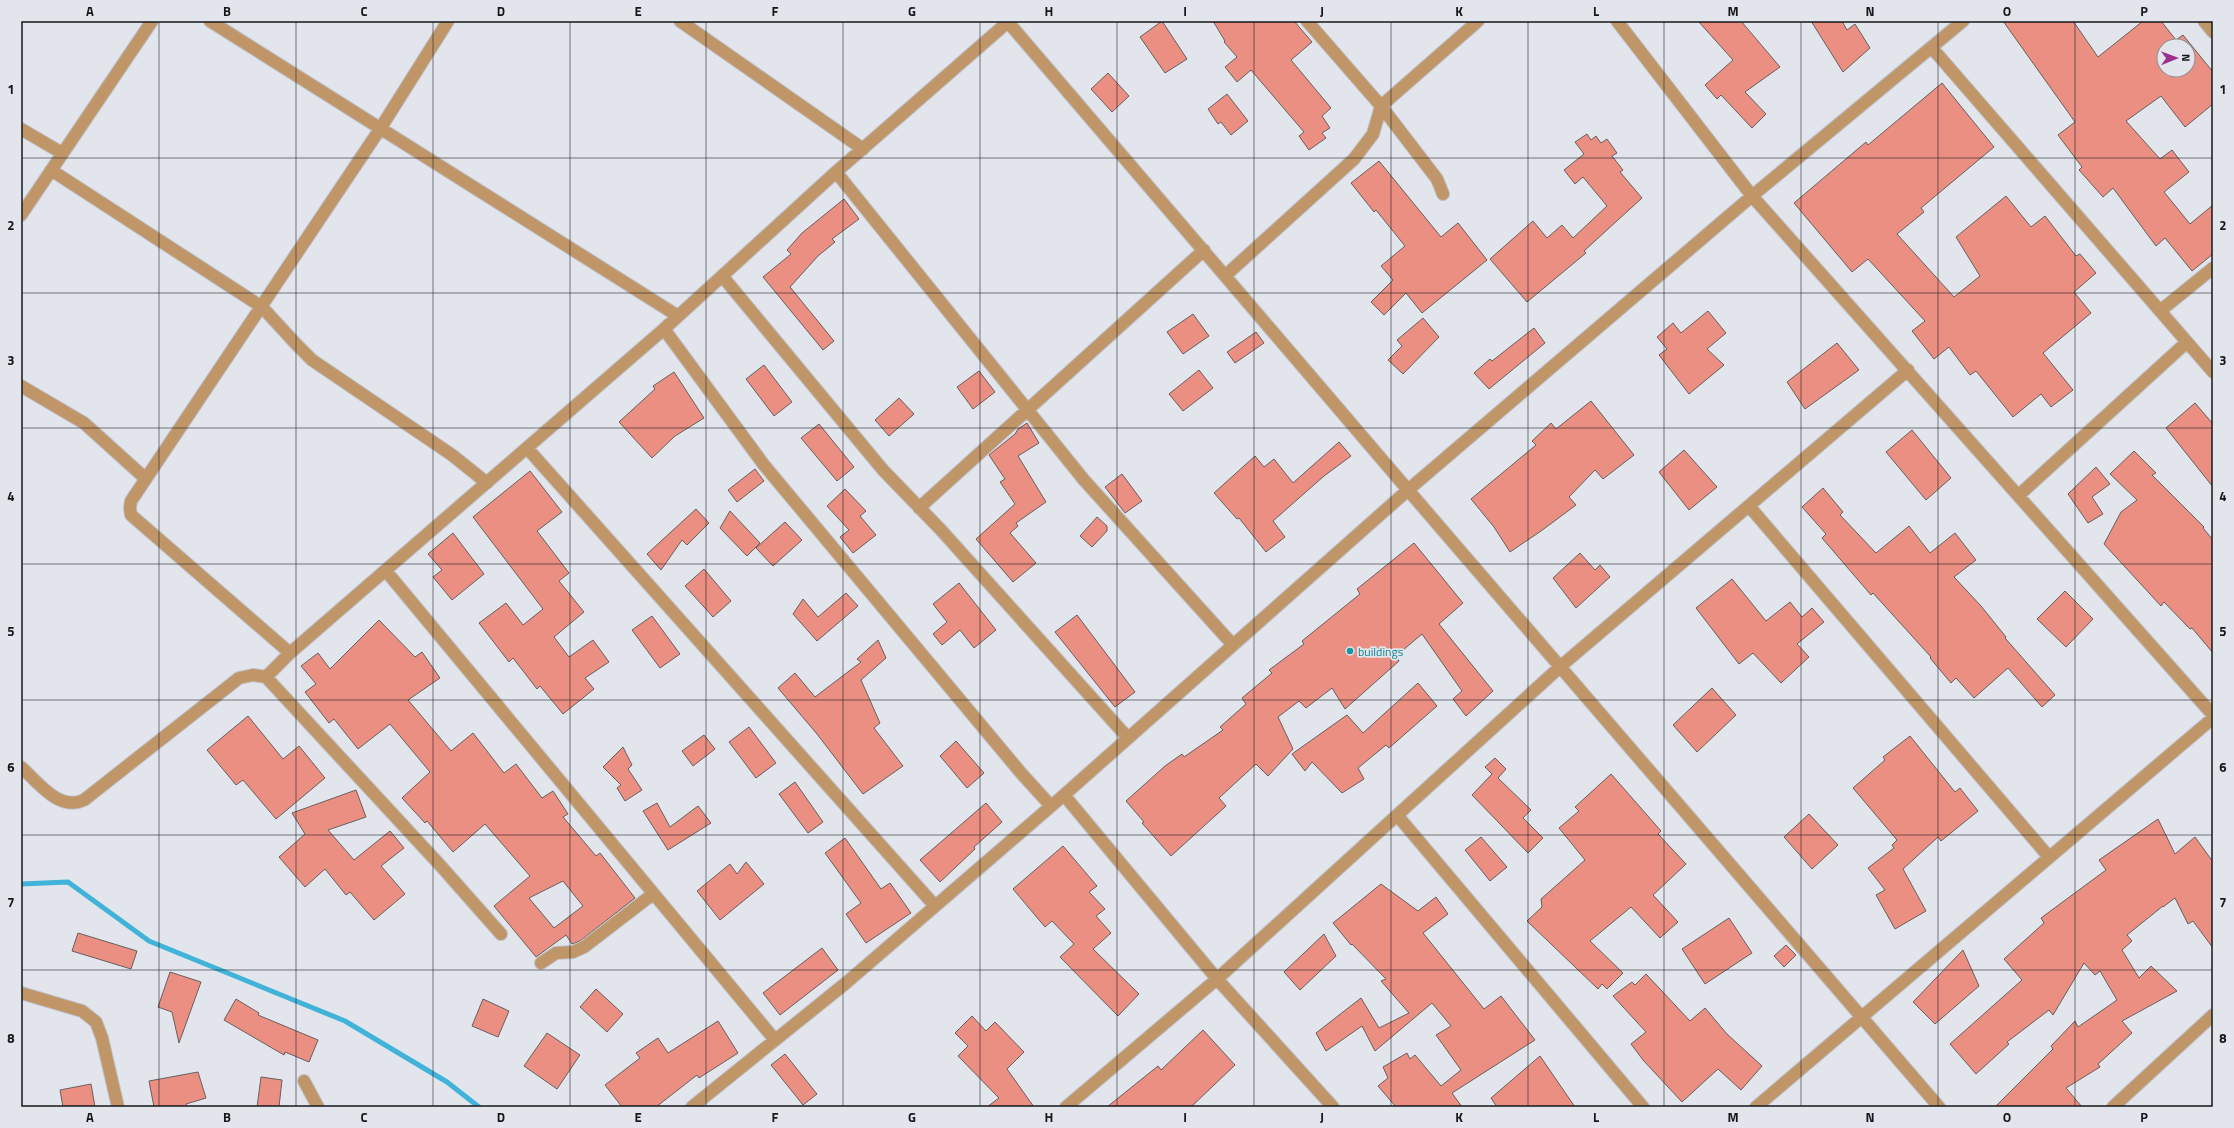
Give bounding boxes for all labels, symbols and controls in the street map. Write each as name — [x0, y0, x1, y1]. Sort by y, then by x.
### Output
text: A — [86, 1, 94, 21]
text: B — [223, 1, 231, 21]
text: C — [360, 1, 368, 21]
text: D — [497, 1, 505, 21]
text: E — [634, 1, 642, 21]
text: F — [772, 1, 779, 21]
text: G — [908, 1, 916, 21]
text: H — [1045, 1, 1053, 21]
text: I — [1183, 1, 1187, 21]
text: J — [1320, 1, 1324, 21]
text: K — [1455, 1, 1463, 21]
text: L — [1593, 1, 1599, 21]
text: M — [1727, 1, 1739, 21]
text: N — [1865, 1, 1875, 21]
text: O — [2003, 1, 2011, 21]
text: P — [2140, 1, 2148, 21]
north arrow — [2156, 38, 2196, 78]
text: N — [2178, 54, 2194, 62]
text: 1 — [7, 79, 15, 99]
text: 1 — [2219, 79, 2227, 99]
text: 2 — [7, 215, 15, 235]
text: 2 — [2219, 215, 2227, 235]
text: 3 — [7, 350, 15, 370]
text: 3 — [2219, 350, 2227, 370]
text: 4 — [7, 486, 15, 506]
text: 4 — [2219, 486, 2227, 506]
text: 5 — [7, 621, 15, 641]
text: 5 — [2219, 621, 2227, 641]
place label: buildings — [1358, 642, 1404, 661]
marker: buildings — [1345, 646, 1355, 656]
text: 6 — [7, 757, 15, 777]
text: 6 — [2219, 757, 2227, 777]
text: 7 — [7, 892, 15, 912]
text: 7 — [2219, 892, 2227, 912]
text: 8 — [7, 1028, 15, 1048]
text: 8 — [2219, 1028, 2227, 1048]
text: A — [86, 1107, 94, 1127]
text: B — [223, 1107, 231, 1127]
text: C — [360, 1107, 368, 1127]
text: D — [497, 1107, 505, 1127]
text: E — [634, 1107, 642, 1127]
text: F — [772, 1107, 779, 1127]
text: G — [908, 1107, 916, 1127]
text: H — [1045, 1107, 1053, 1127]
text: I — [1183, 1107, 1187, 1127]
text: J — [1320, 1107, 1324, 1127]
text: K — [1455, 1107, 1463, 1127]
text: L — [1593, 1107, 1599, 1127]
text: M — [1727, 1107, 1739, 1127]
text: N — [1865, 1107, 1875, 1127]
text: O — [2003, 1107, 2011, 1127]
text: P — [2140, 1107, 2148, 1127]

